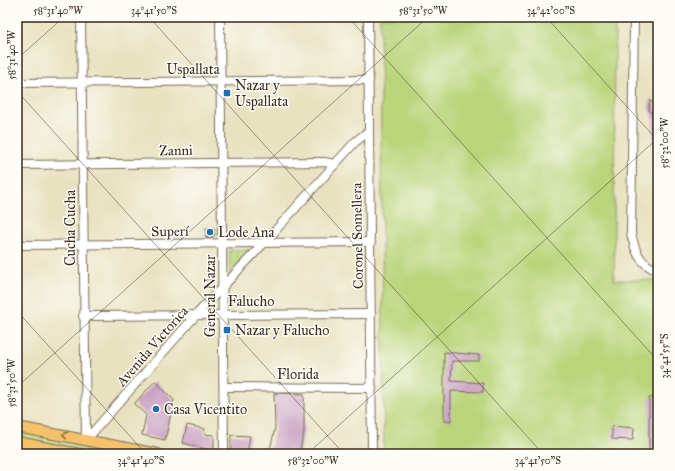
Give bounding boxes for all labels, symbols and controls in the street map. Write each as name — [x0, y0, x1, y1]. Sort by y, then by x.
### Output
text: 58°31'40"W — [33, 5, 83, 17]
text: 34°41'50"S — [131, 5, 177, 17]
text: 58°31'50"W — [399, 5, 448, 17]
text: 34°42'00"S — [527, 5, 575, 17]
text: 58°31'40"W — [6, 30, 18, 80]
street label: Uspallata — [166, 61, 220, 78]
place label: Nazar y Uspallata — [235, 77, 288, 110]
marker: Nazar y Uspallata — [222, 88, 232, 98]
text: 58°32'00"W — [659, 117, 671, 168]
street label: Zanni — [159, 142, 193, 159]
street label: Coronel Somellera — [348, 183, 367, 289]
street label: Cucha Cucha — [62, 190, 79, 266]
street label: Superí — [151, 223, 190, 240]
place label: Lode Ana — [218, 224, 274, 241]
marker: Lode Ana — [205, 227, 215, 237]
street label: General Nazar — [202, 254, 219, 337]
street label: Falucho — [228, 293, 274, 310]
street label: Avenida Victorica — [112, 303, 192, 391]
place label: Nazar y Falucho — [235, 322, 329, 339]
marker: Nazar y Falucho — [222, 325, 232, 335]
text: 34°41'55"S — [659, 333, 671, 378]
text: 58°31'50"W — [6, 358, 18, 407]
street label: Florida — [277, 366, 319, 383]
place label: Casa Vicentito — [164, 401, 247, 418]
marker: Casa Vicentito — [151, 404, 161, 414]
one-way arrow — [62, 432, 68, 440]
text: 34°41'40"S — [117, 455, 165, 467]
text: 58°32'00"W — [288, 455, 339, 467]
text: 34°41'50"S — [515, 455, 561, 467]

